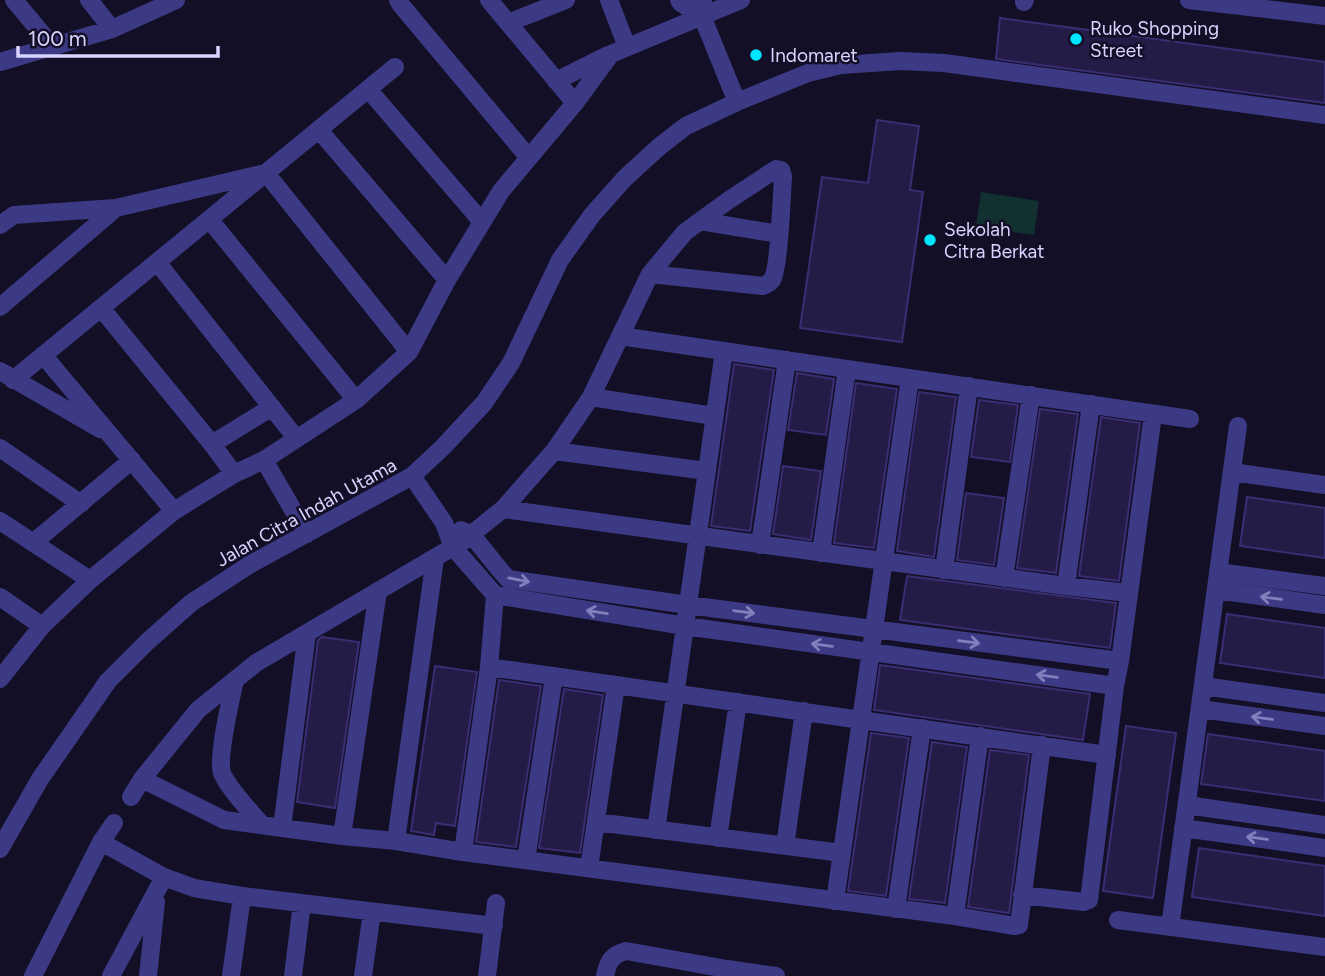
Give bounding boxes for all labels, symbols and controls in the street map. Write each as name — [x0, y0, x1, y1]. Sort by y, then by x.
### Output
scale bar — [18, 14, 217, 58]
place label: Ruko Shopping Street — [1090, 17, 1219, 62]
text: 100 m — [28, 26, 87, 51]
marker: Ruko Shopping Street — [1068, 31, 1084, 47]
place label: Indomaret — [770, 44, 858, 67]
marker: Indomaret — [748, 47, 764, 63]
place label: Sekolah Citra Berkat — [944, 218, 1044, 263]
marker: Sekolah Citra Berkat — [922, 232, 938, 248]
street label: Jalan Citra Indah Utama — [212, 453, 400, 572]
one-way arrow — [507, 573, 530, 587]
one-way arrow — [1260, 591, 1282, 604]
one-way arrow — [586, 605, 609, 618]
one-way arrow — [732, 606, 755, 619]
one-way arrow — [958, 635, 980, 648]
one-way arrow — [811, 638, 834, 651]
one-way arrow — [1036, 670, 1059, 683]
one-way arrow — [1251, 711, 1274, 724]
one-way arrow — [1247, 832, 1269, 845]

